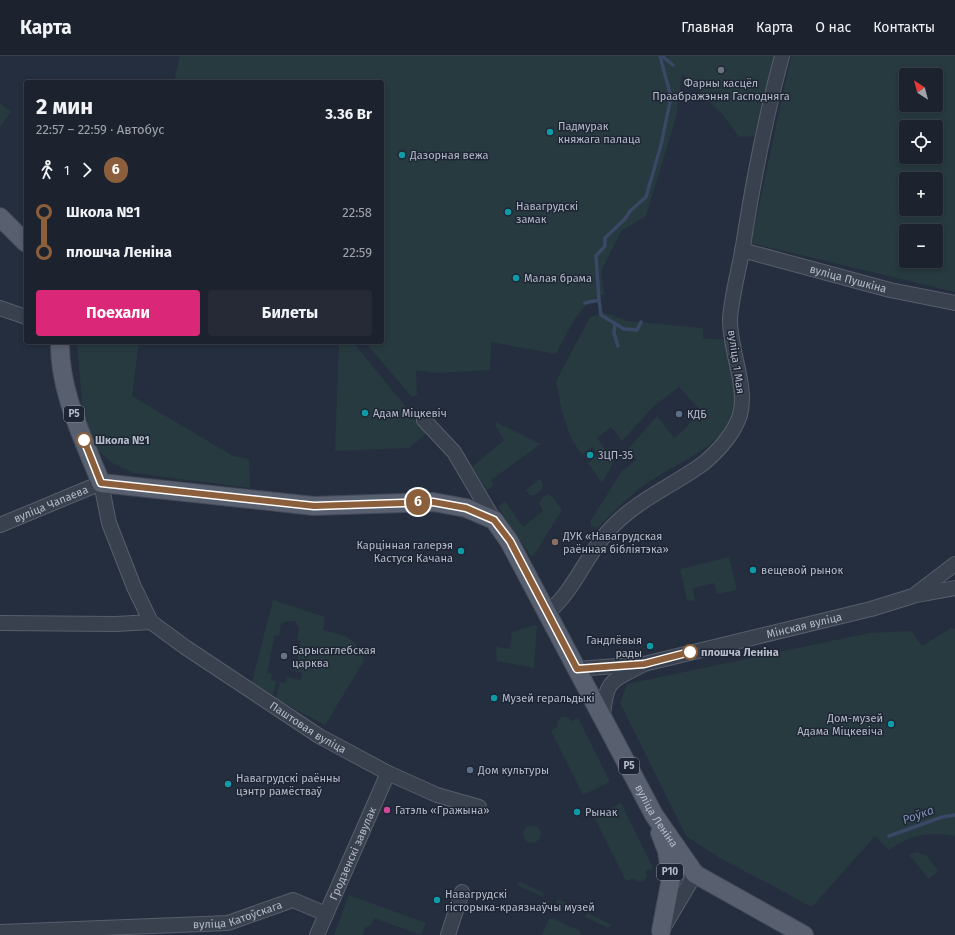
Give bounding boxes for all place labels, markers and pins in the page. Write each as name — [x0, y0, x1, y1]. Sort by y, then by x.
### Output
marker: Фарны касцёл Праабражэння Гасподняга — [716, 65, 726, 75]
place label: Фарны касцёл Праабражэння Гасподняга — [652, 77, 790, 103]
place label: Падмурак княжага палаца — [558, 120, 640, 146]
marker: Падмурак княжага палаца — [545, 127, 555, 137]
place label: Дазорная вежа — [409, 149, 488, 162]
marker: Дазорная вежа — [397, 150, 407, 160]
place label: Навагрудскі замак — [516, 200, 578, 226]
marker: Навагрудскі замак — [503, 207, 513, 217]
place label: Малая брама — [524, 272, 592, 285]
marker: Малая брама — [511, 273, 521, 283]
place label: Адам Міцкевіч — [373, 407, 447, 420]
marker: Адам Міцкевіч — [360, 408, 370, 418]
place label: КДБ — [687, 408, 707, 421]
marker: КДБ — [674, 409, 684, 419]
marker: Школа №1 — [76, 432, 92, 448]
place label: Школа №1 — [95, 434, 150, 447]
place label: 3ЦП-35 — [598, 449, 633, 462]
marker: 3ЦП-35 — [585, 450, 595, 460]
place label: ДУК «Навагрудская раённая бібліятэка» — [562, 530, 669, 556]
marker: ДУК «Навагрудская раённая бібліятэка» — [550, 537, 560, 547]
place label: Карцінная галерэя Кастуся Качана — [356, 539, 453, 565]
marker: Карцінная галерэя Кастуся Качана — [456, 546, 466, 556]
place label: вещевой рынок — [761, 564, 843, 577]
marker: вещевой рынок — [748, 565, 758, 575]
place label: Гандлёвыя рады — [586, 634, 642, 660]
marker: Гандлёвыя рады — [645, 641, 655, 651]
place label: Барысаглебская царква — [292, 644, 376, 670]
marker: плошча Леніна — [682, 644, 698, 660]
place label: плошча Леніна — [701, 646, 779, 659]
marker: Барысаглебская царква — [279, 651, 289, 661]
place label: Музей геральдыкі — [502, 692, 595, 705]
marker: Музей геральдыкі — [489, 693, 499, 703]
place label: Дом-музей Адама Міцкевіча — [797, 712, 883, 738]
marker: Дом-музей Адама Міцкевіча — [886, 719, 896, 729]
place label: Дом культуры — [477, 764, 549, 777]
marker: Дом культуры — [465, 765, 475, 775]
place label: Навагрудскі раённы цэнтр рамёстваў — [236, 772, 341, 798]
marker: Навагрудскі раённы цэнтр рамёстваў — [223, 779, 233, 789]
place label: Гатэль «Гражына» — [395, 804, 489, 817]
marker: Гатэль «Гражына» — [382, 805, 392, 815]
place label: Рынак — [585, 806, 618, 819]
marker: Рынак — [572, 807, 582, 817]
place label: Навагрудскі гісторыка-краязнаўчы музей — [445, 888, 595, 914]
marker: Навагрудскі гісторыка-краязнаўчы музей — [432, 895, 442, 905]

